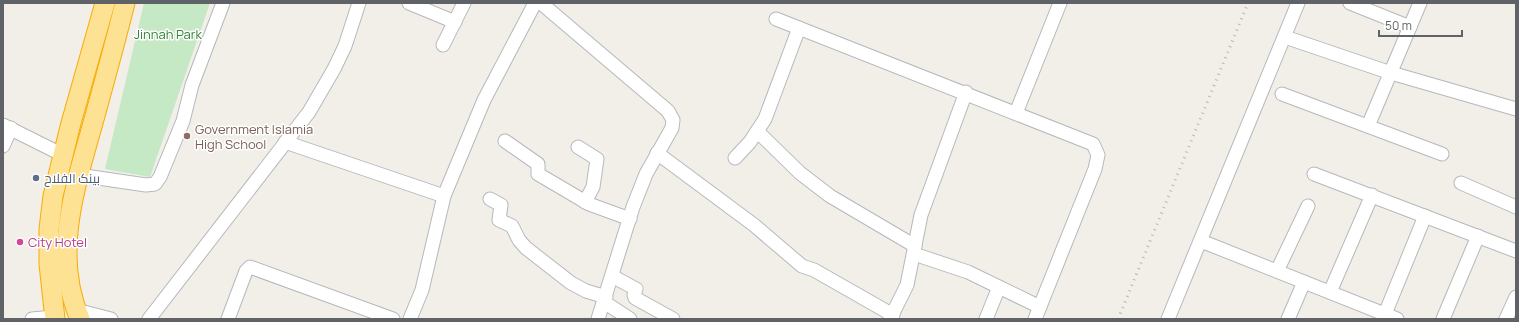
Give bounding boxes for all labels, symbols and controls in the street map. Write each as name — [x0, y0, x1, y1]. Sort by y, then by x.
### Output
scale bar — [1379, 12, 1462, 38]
text: 50 m — [1385, 17, 1412, 34]
park label: Jinnah Park — [134, 25, 203, 43]
place label: Government Islamia High School — [195, 120, 313, 153]
marker: Government Islamia High School — [182, 131, 192, 141]
place label: بینک الفلاح — [44, 169, 100, 187]
marker: بینک الفلاح — [31, 173, 41, 183]
place label: City Hotel — [28, 233, 87, 251]
marker: City Hotel — [15, 237, 25, 247]

